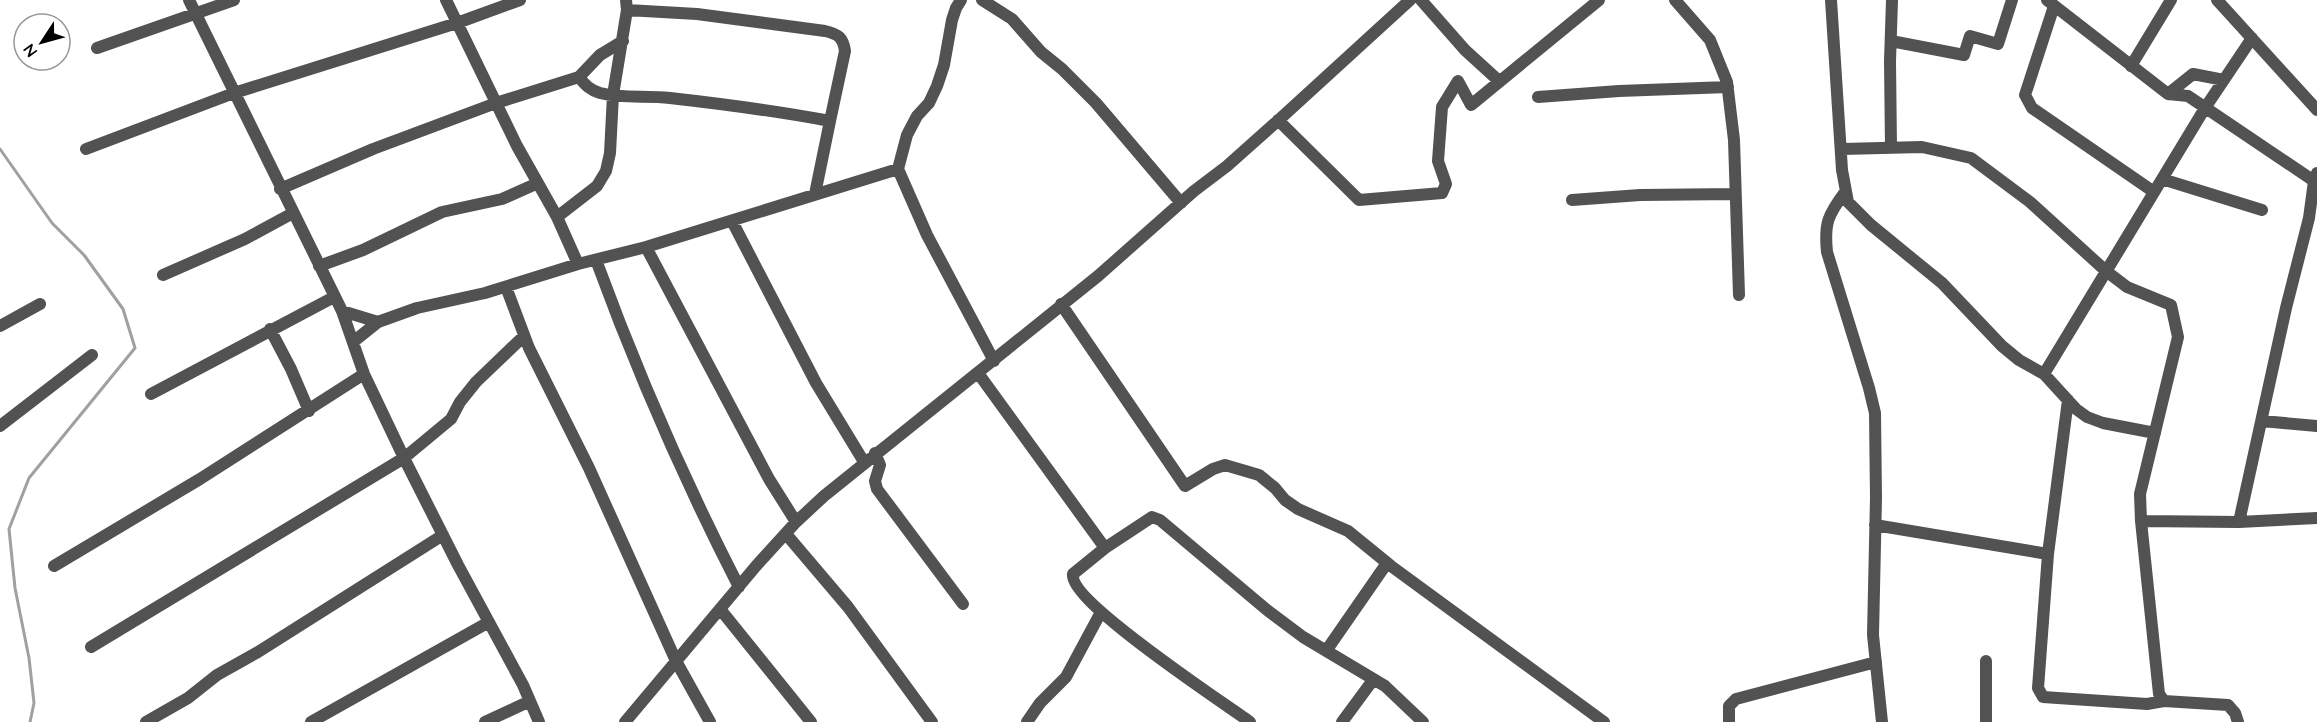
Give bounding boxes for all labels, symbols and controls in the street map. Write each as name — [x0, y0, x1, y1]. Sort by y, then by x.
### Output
north arrow — [12, 12, 72, 72]
text: N — [18, 40, 41, 61]

